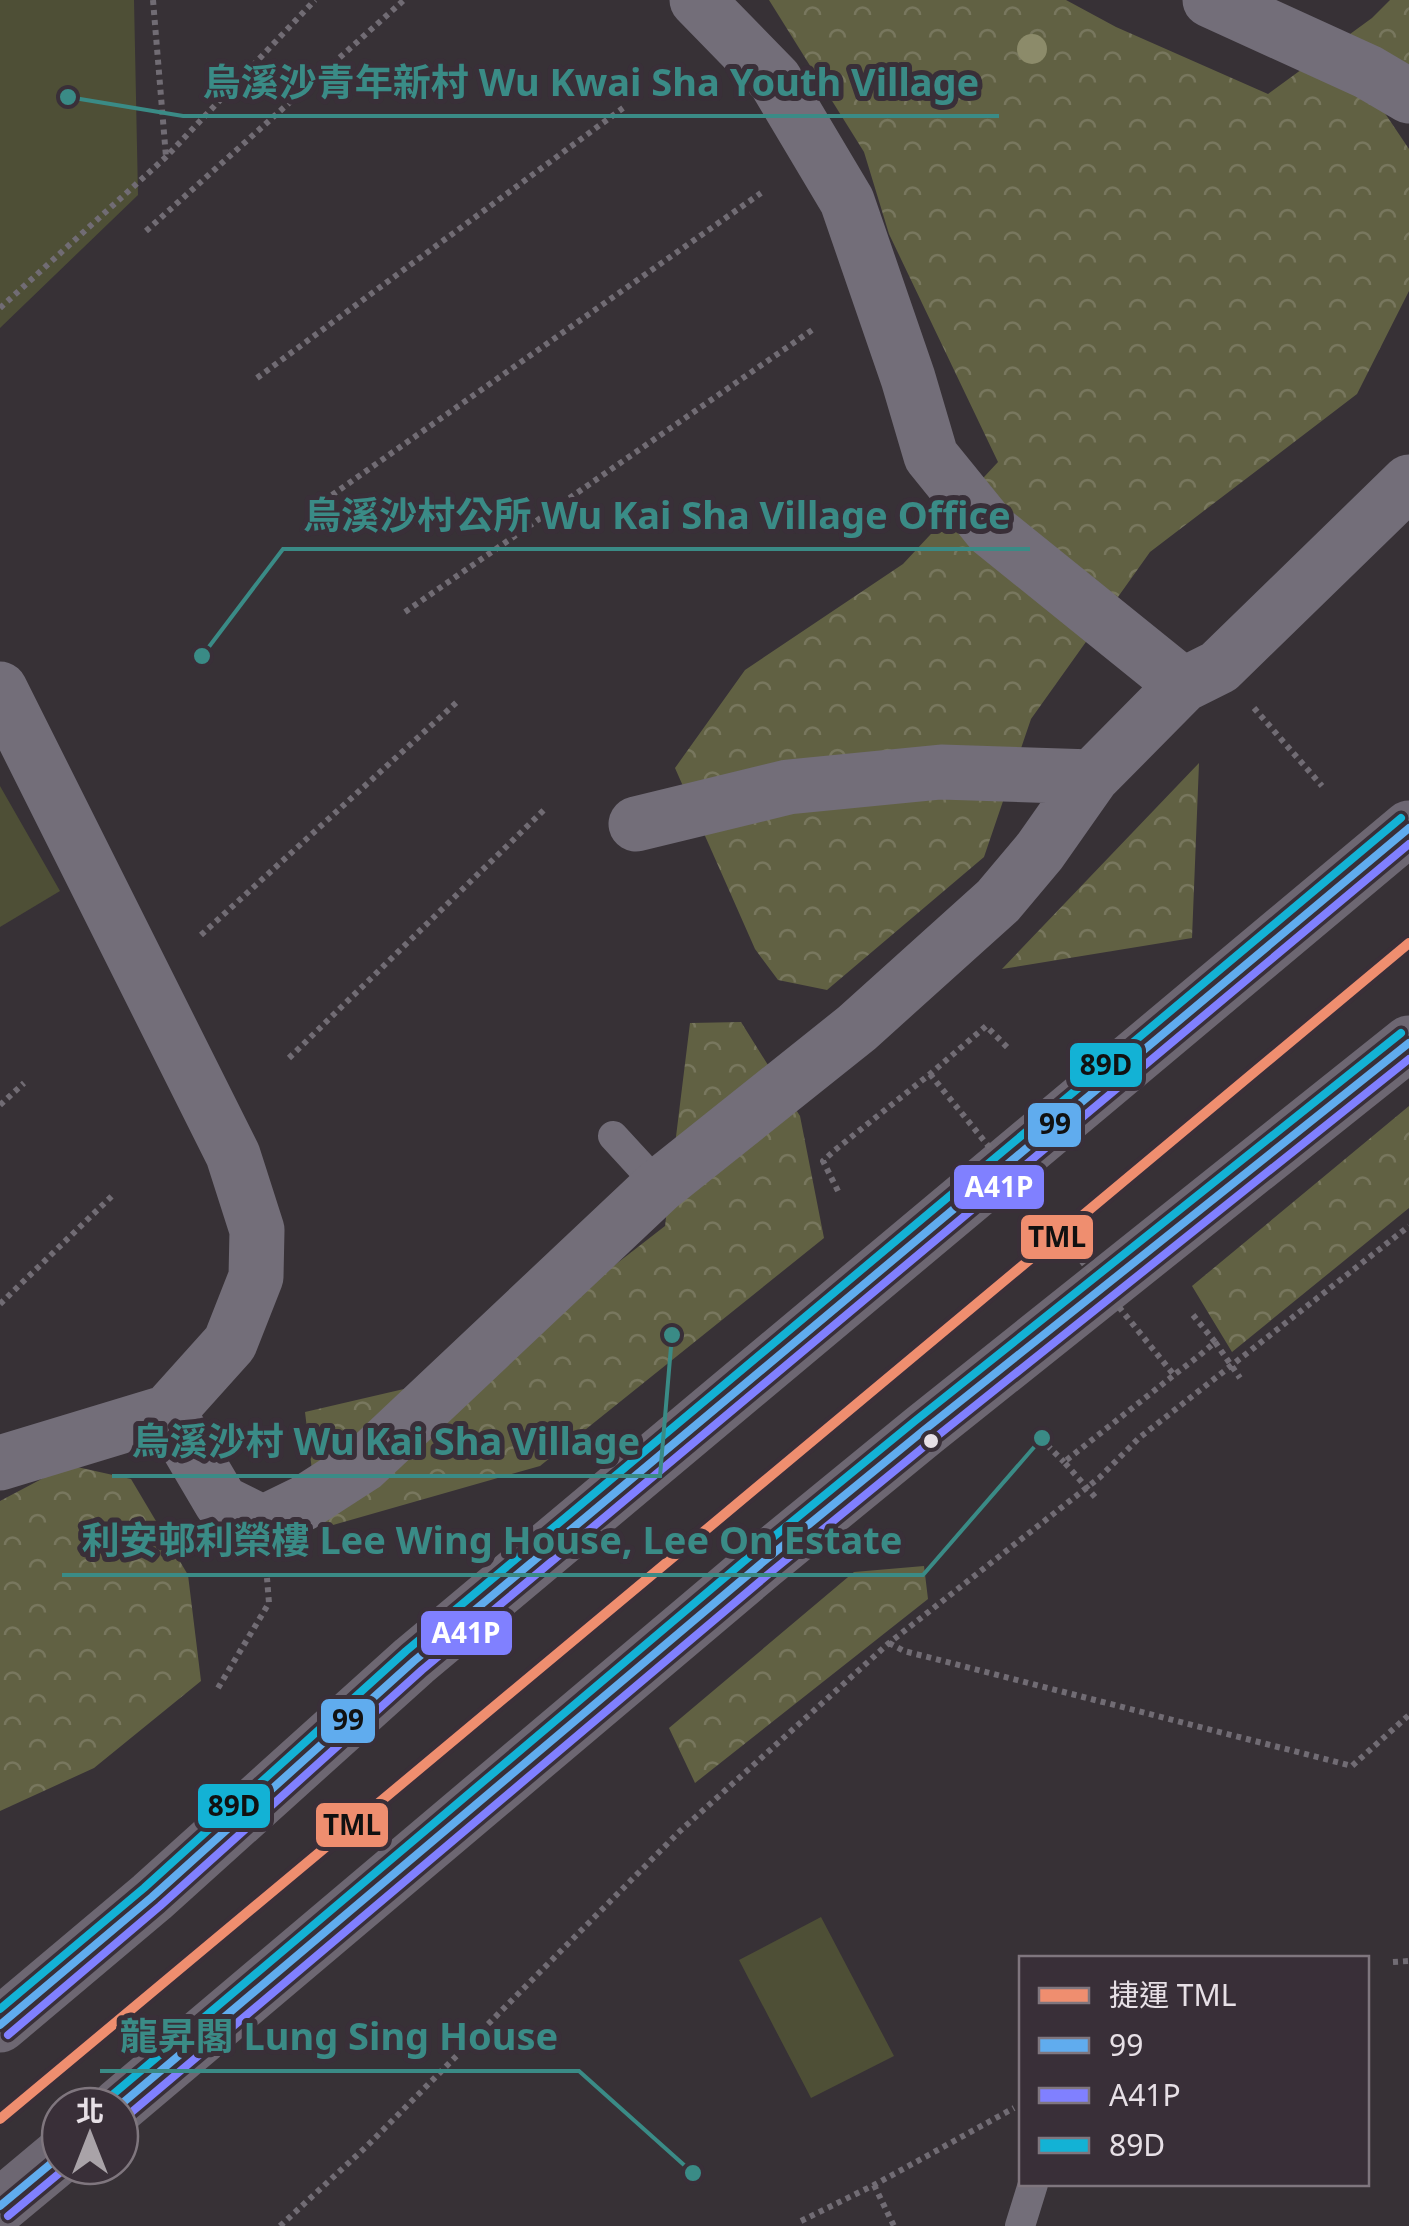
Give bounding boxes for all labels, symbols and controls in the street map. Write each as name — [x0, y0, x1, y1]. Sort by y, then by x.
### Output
callout: 烏溪沙青年新村 Wu Kwai Sha Youth Village — [183, 48, 999, 116]
text: 烏溪沙青年新村 Wu Kwai Sha Youth Village — [203, 55, 979, 107]
callout: 烏溪沙村公所 Wu Kai Sha Village Office — [283, 481, 1030, 549]
text: 烏溪沙村公所 Wu Kai Sha Village Office — [303, 488, 1011, 540]
line badge: 89D — [1068, 1041, 1144, 1089]
text: 89D — [1080, 1045, 1132, 1083]
line badge: 99 — [1026, 1101, 1083, 1149]
text: 99 — [1039, 1104, 1071, 1142]
line badge: A41P — [952, 1163, 1046, 1211]
text: A41P — [965, 1167, 1033, 1205]
line badge: TML — [1019, 1213, 1095, 1261]
text: TML — [1028, 1217, 1086, 1255]
callout: 烏溪沙村 Wu Kai Sha Village — [112, 1408, 660, 1476]
text: 烏溪沙村 Wu Kai Sha Village — [132, 1414, 640, 1466]
unlabelled marker — [921, 1431, 941, 1451]
callout: 利安邨利榮樓 Lee Wing House, Lee On Estate — [62, 1507, 923, 1575]
text: 利安邨利榮樓 Lee Wing House, Lee On Estate — [82, 1513, 903, 1565]
line badge: A41P — [419, 1609, 514, 1657]
text: A41P — [432, 1613, 500, 1651]
line badge: 99 — [319, 1697, 377, 1745]
text: 99 — [332, 1700, 364, 1738]
line badge: 89D — [196, 1782, 272, 1830]
text: 89D — [208, 1786, 260, 1824]
line badge: TML — [314, 1801, 390, 1849]
text: TML — [323, 1805, 381, 1843]
legend — [1019, 1956, 1369, 2186]
text: 捷運 TML — [1109, 1974, 1236, 2015]
callout: 龍昇閣 Lung Sing House — [100, 2003, 579, 2071]
text: 龍昇閣 Lung Sing House — [120, 2009, 558, 2061]
text: 99 — [1109, 2024, 1143, 2065]
text: A41P — [1109, 2074, 1181, 2115]
north arrow — [40, 2086, 140, 2186]
text: 北 — [76, 2091, 104, 2129]
text: 89D — [1109, 2124, 1165, 2165]

